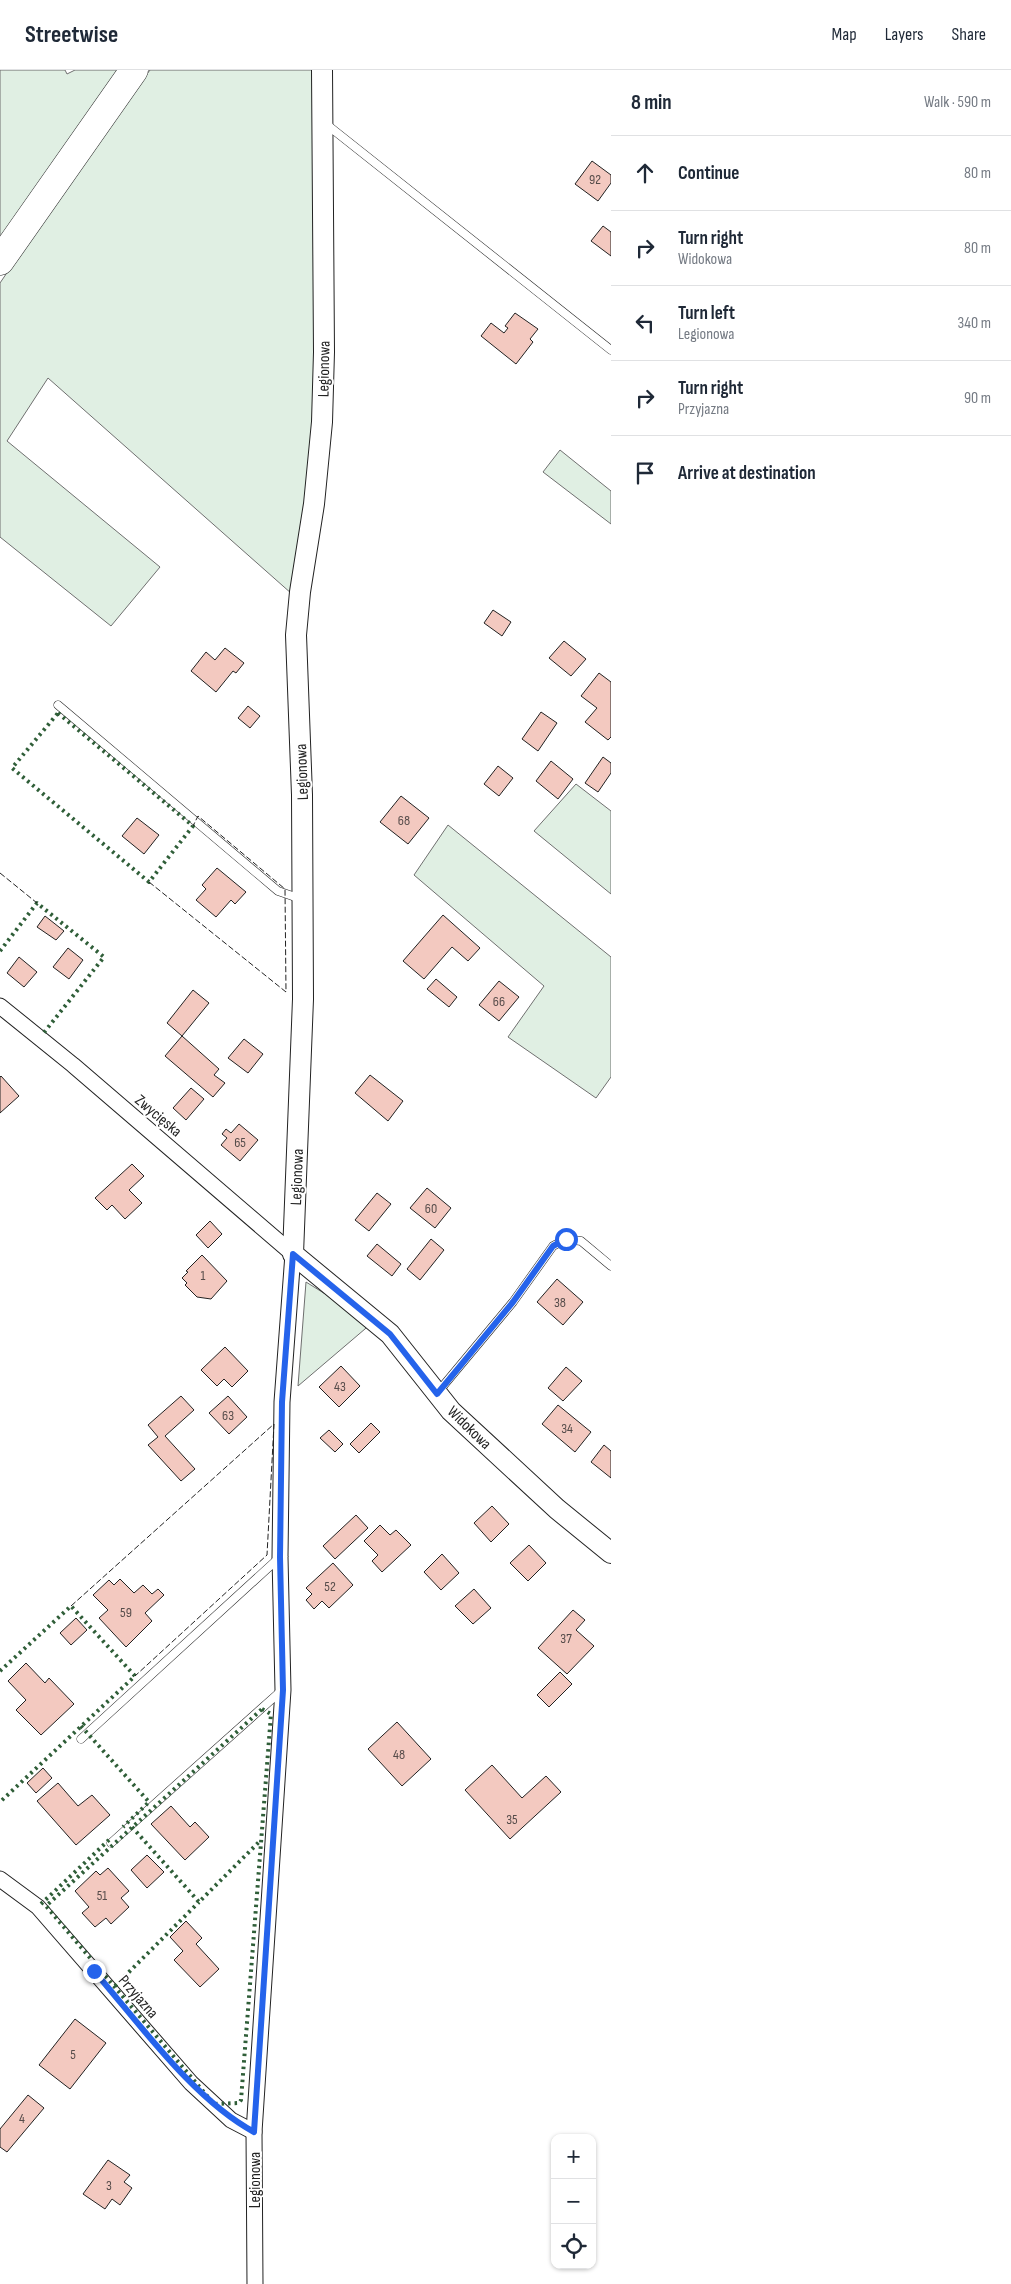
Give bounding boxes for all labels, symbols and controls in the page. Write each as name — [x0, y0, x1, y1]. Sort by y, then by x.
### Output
text: Streetwise — [25, 20, 118, 49]
text: Map — [832, 24, 857, 45]
text: Layers — [885, 24, 924, 45]
text: Share — [952, 24, 986, 45]
text: 8 min — [631, 90, 672, 115]
text: Walk · 590 m — [924, 93, 991, 112]
icon: ahead — [631, 159, 659, 187]
text: Continue — [678, 162, 739, 185]
text: 80 m — [964, 164, 991, 183]
house number: 92 — [589, 171, 601, 188]
text: Turn right — [678, 227, 743, 250]
icon: right — [631, 234, 659, 262]
text: 80 m — [964, 239, 991, 258]
text: Widokowa — [678, 250, 732, 269]
text: Turn left — [678, 302, 735, 325]
icon: left — [631, 309, 659, 337]
text: 340 m — [958, 314, 991, 333]
text: Legionowa — [678, 325, 735, 344]
street label: Legionowa — [315, 341, 334, 397]
text: Turn right — [678, 377, 743, 400]
icon: right — [631, 384, 659, 412]
text: 90 m — [964, 389, 991, 408]
text: Przyjazna — [678, 400, 729, 419]
icon: arrive — [631, 459, 659, 487]
text: Arrive at destination — [678, 462, 816, 485]
street label: Legionowa — [292, 743, 313, 801]
house number: 68 — [398, 812, 410, 829]
house number: 66 — [493, 993, 505, 1010]
street label: Zwycięska — [131, 1091, 185, 1141]
house number: 65 — [234, 1134, 246, 1151]
street label: Legionowa — [287, 1148, 308, 1206]
house number: 60 — [425, 1200, 437, 1217]
route start — [555, 1228, 578, 1251]
house number: 1 — [201, 1267, 206, 1284]
house number: 38 — [554, 1294, 566, 1311]
house number: 43 — [334, 1378, 346, 1395]
street label: Widokowa — [443, 1402, 495, 1454]
house number: 63 — [222, 1407, 234, 1424]
house number: 34 — [561, 1420, 573, 1437]
house number: 52 — [324, 1578, 336, 1595]
house number: 59 — [120, 1604, 132, 1621]
house number: 37 — [560, 1630, 572, 1647]
house number: 48 — [393, 1746, 405, 1763]
house number: 35 — [506, 1811, 518, 1828]
house number: 51 — [97, 1887, 107, 1904]
route end — [83, 1960, 106, 1983]
street label: Przyjazna — [114, 1971, 162, 2023]
house number: 5 — [70, 2046, 76, 2063]
house number: 4 — [19, 2110, 25, 2127]
map controls — [551, 2134, 596, 2269]
button: + — [551, 2134, 596, 2179]
street label: Legionowa — [246, 2152, 265, 2208]
house number: 3 — [106, 2177, 112, 2194]
button: − — [551, 2179, 596, 2224]
button: locate — [551, 2224, 596, 2269]

